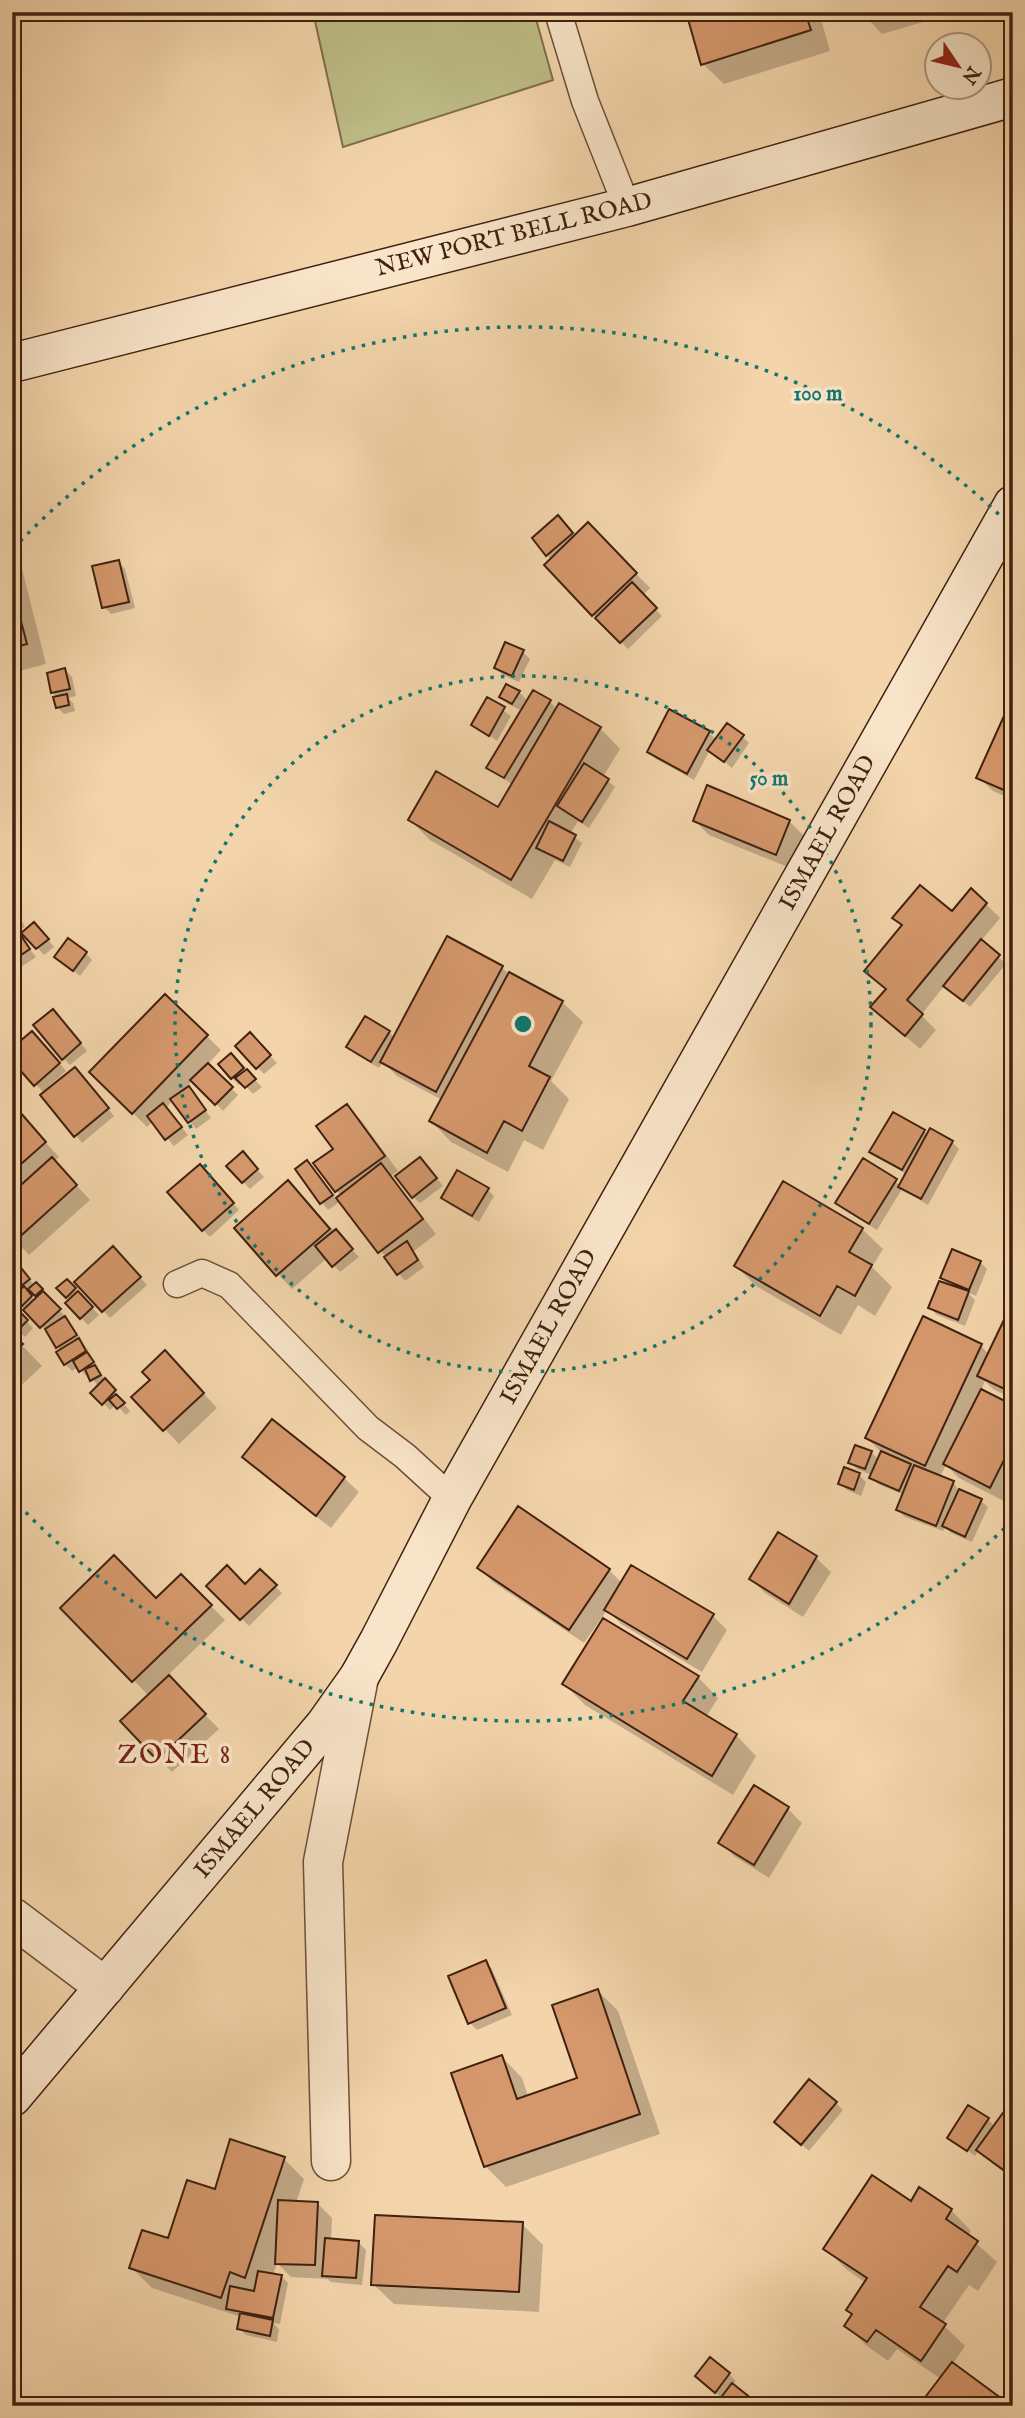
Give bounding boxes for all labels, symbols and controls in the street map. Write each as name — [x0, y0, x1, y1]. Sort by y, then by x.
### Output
north arrow — [923, 32, 993, 102]
text: N — [955, 60, 985, 89]
street label: NEW PORT BELL ROAD — [373, 186, 655, 284]
text: 100 m — [793, 381, 843, 408]
street label: ISMAEL ROAD — [773, 750, 883, 916]
text: 50 m — [750, 766, 789, 793]
centre of rings — [511, 1012, 535, 1036]
street label: ISMAEL ROAD — [494, 1244, 604, 1410]
street label: ISMAEL ROAD — [188, 1733, 322, 1885]
district label: ZONE 8 — [117, 1738, 233, 1773]

